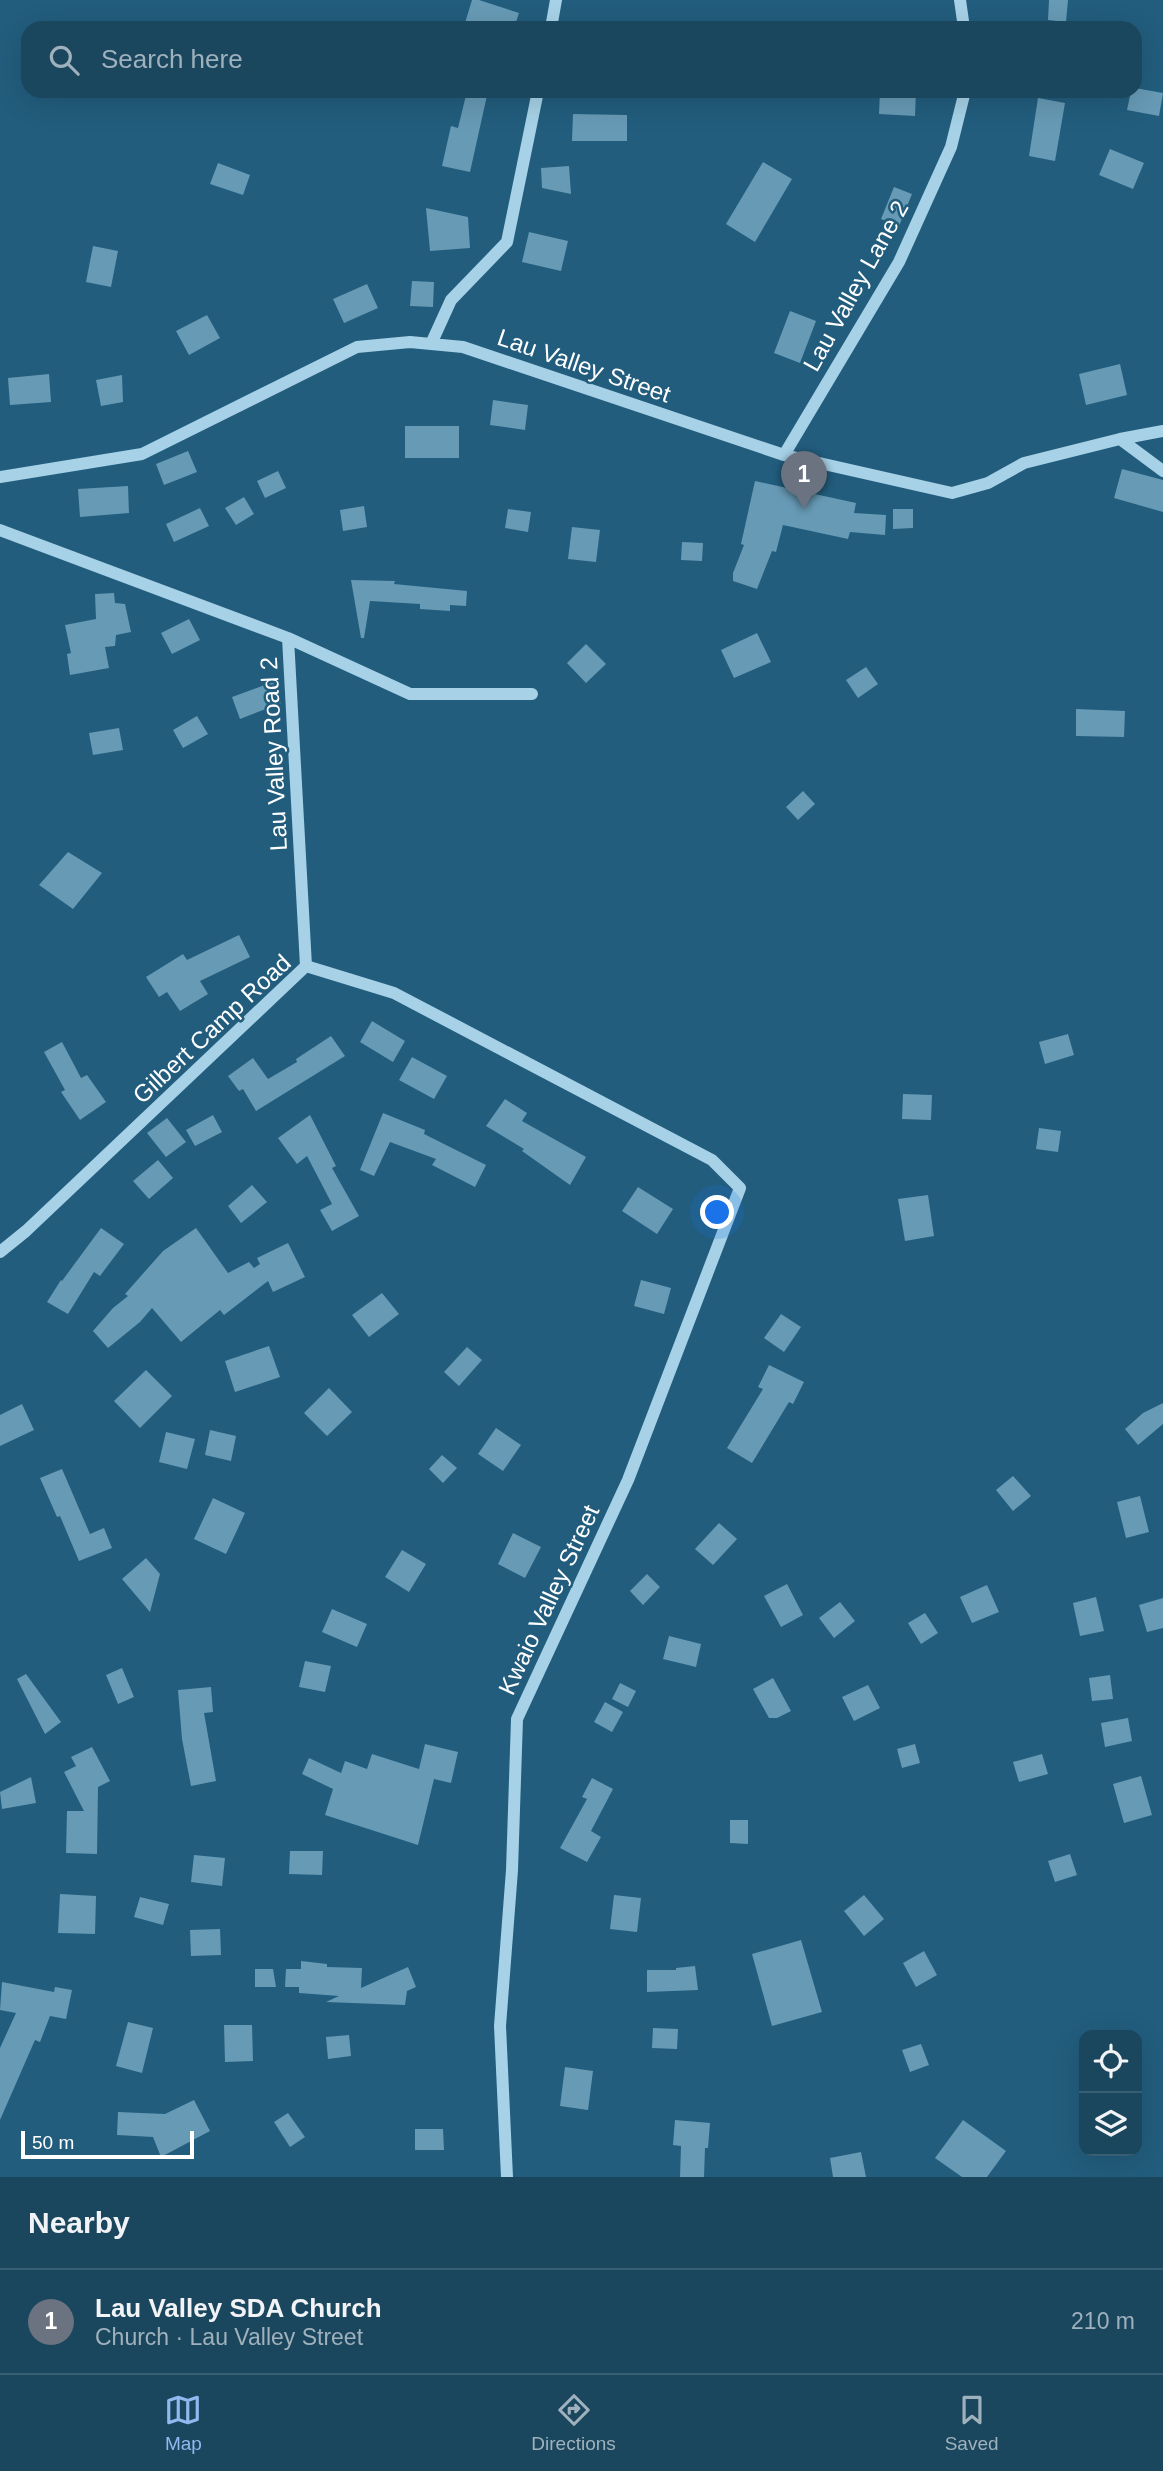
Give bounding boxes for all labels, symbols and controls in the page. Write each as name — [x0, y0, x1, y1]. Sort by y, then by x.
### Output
search box — [21, 21, 1142, 98]
icon: search — [45, 41, 83, 79]
text: Search here — [101, 44, 243, 74]
street label: Lau Valley Lane 2 — [798, 196, 914, 376]
street label: Lau Valley Street — [494, 323, 674, 408]
pin: 1 — [781, 451, 827, 509]
street label: Lau Valley Road 2 — [255, 656, 292, 852]
street label: Gilbert Camp Road — [127, 949, 296, 1109]
your location — [700, 1195, 734, 1229]
street label: Kwaio Valley Street — [493, 1500, 605, 1699]
map controls — [1079, 2030, 1142, 2156]
button: locate — [1079, 2030, 1142, 2093]
button: layers — [1079, 2093, 1142, 2156]
scale bar — [21, 2128, 194, 2160]
text: 50 m — [32, 2132, 74, 2153]
text: Nearby — [28, 2206, 130, 2239]
text: Lau Valley SDA Church — [95, 2293, 382, 2323]
text: 1 — [45, 2308, 57, 2334]
text: 210 m — [1071, 2308, 1135, 2334]
text: Church · Lau Valley Street — [95, 2324, 363, 2350]
tab: Map — [164, 2391, 202, 2455]
tab: Directions — [531, 2391, 616, 2455]
tab: Saved — [945, 2391, 999, 2455]

